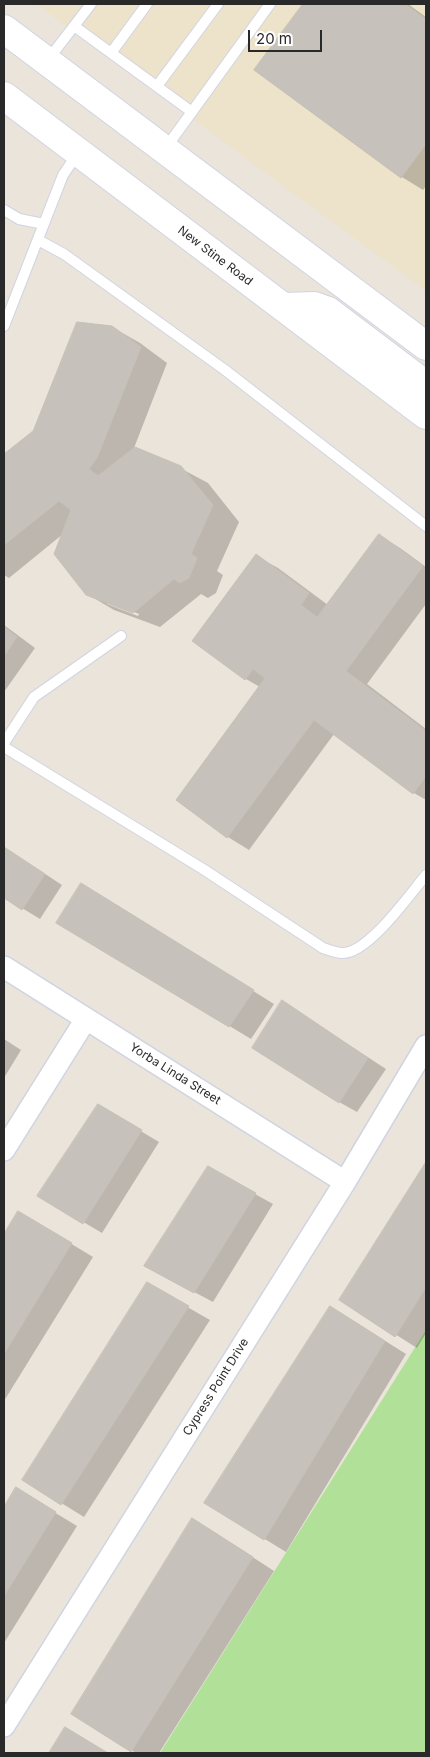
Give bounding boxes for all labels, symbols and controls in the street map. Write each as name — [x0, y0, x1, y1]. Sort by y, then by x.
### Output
scale bar — [250, 20, 324, 52]
text: 20 m — [256, 29, 292, 48]
street label: New Stine Road — [175, 223, 255, 289]
street label: Yorba Linda Street — [127, 1040, 223, 1108]
street label: Cypress Point Drive — [180, 1336, 252, 1438]

